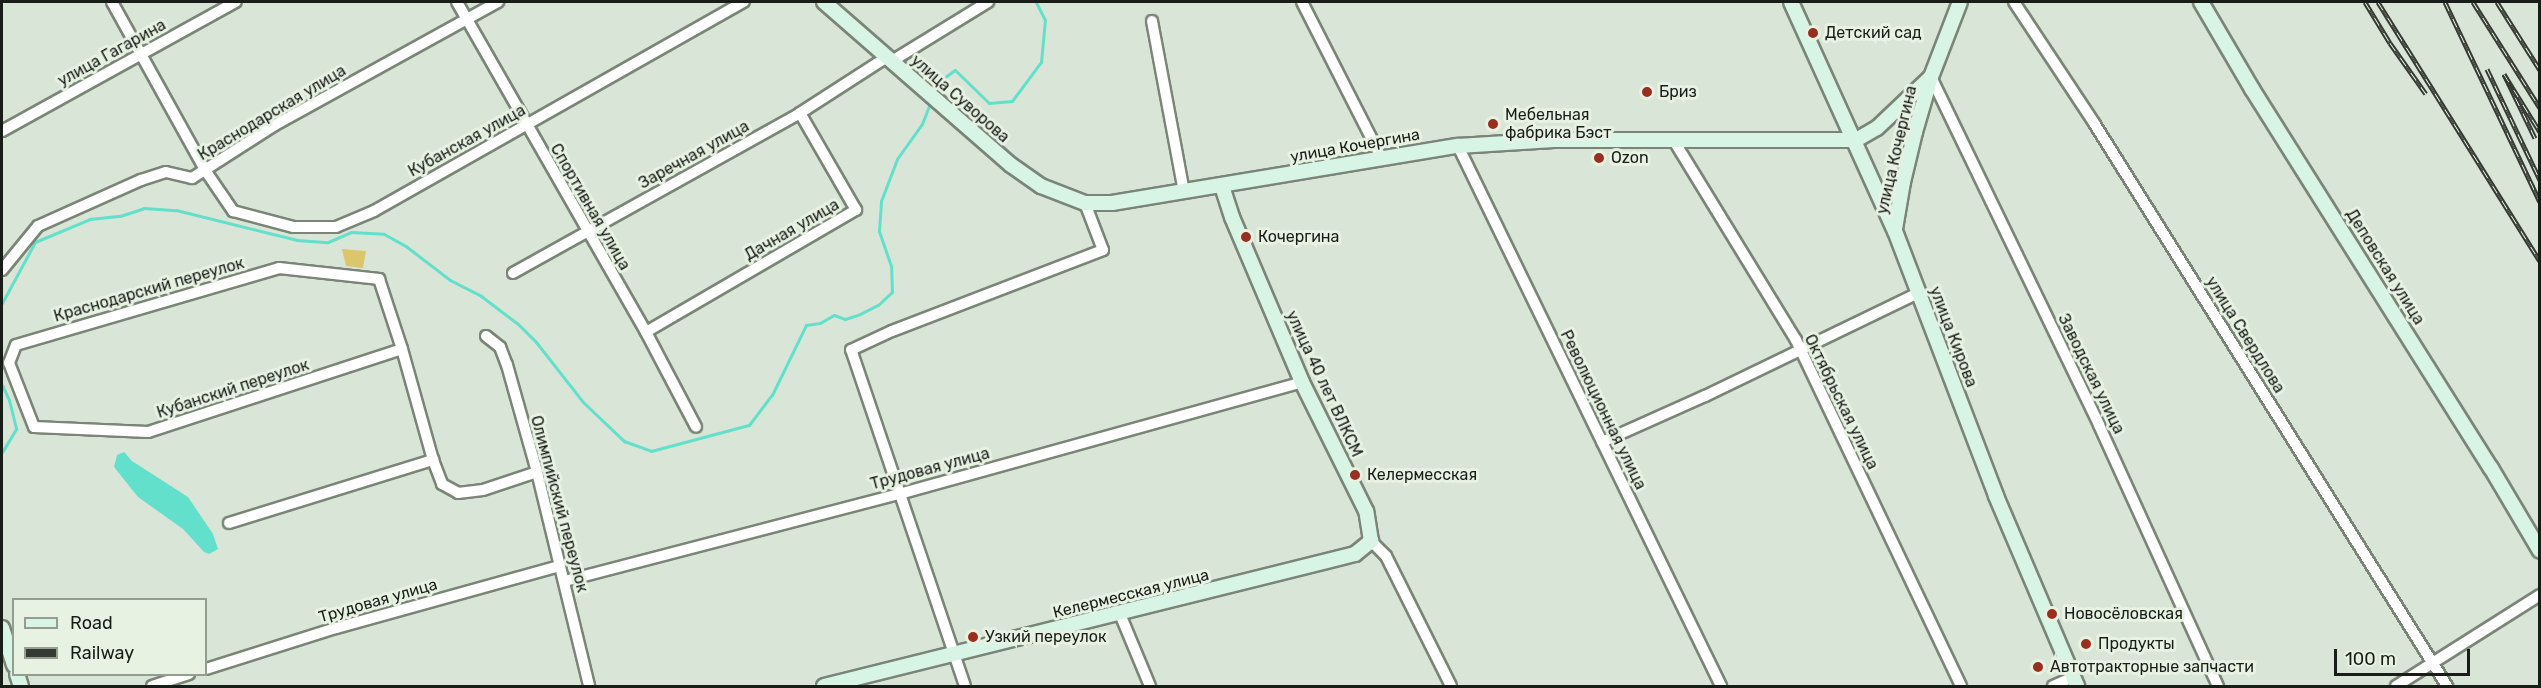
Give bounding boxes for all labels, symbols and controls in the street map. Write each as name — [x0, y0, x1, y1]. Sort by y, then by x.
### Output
street label: улица Гагарина — [55, 15, 169, 91]
place label: Детский сад — [1825, 23, 1922, 43]
marker: Детский сад — [1806, 26, 1820, 40]
street label: улица Суворова — [907, 51, 1013, 147]
street label: Краснодарская улица — [195, 61, 349, 165]
place label: Бриз — [1659, 82, 1697, 102]
street label: улица Кочергина — [1873, 84, 1921, 216]
marker: Бриз — [1640, 85, 1654, 99]
street label: Кубанская улица — [405, 101, 529, 181]
place label: Мебельная фабрика Бэст — [1505, 105, 1611, 143]
street label: Заречная улица — [635, 117, 753, 193]
marker: Мебельная фабрика Бэст — [1486, 117, 1500, 131]
street label: улица Кочергина — [1289, 125, 1421, 167]
street label: Спортивная улица — [546, 140, 634, 274]
place label: Ozon — [1611, 148, 1649, 168]
marker: Ozon — [1592, 151, 1606, 165]
street label: Дачная улица — [741, 195, 843, 265]
street label: Деповская улица — [2342, 206, 2428, 328]
place label: Кочергина — [1258, 227, 1339, 247]
marker: Кочергина — [1239, 230, 1253, 244]
street label: Краснодарский переулок — [52, 254, 246, 326]
street label: улица Свердлова — [2201, 273, 2289, 397]
street label: улица Кирова — [1925, 284, 1981, 390]
street label: улица 40 лет ВЛКСМ — [1282, 308, 1366, 460]
street label: Заводская улица — [2054, 311, 2128, 437]
street label: Революционная улица — [1556, 327, 1650, 493]
street label: Октябрьская улица — [1800, 331, 1882, 473]
street label: Кубанский переулок — [155, 355, 311, 423]
street label: Олимпийский переулок — [526, 414, 592, 594]
street label: Трудовая улица — [868, 444, 992, 494]
place label: Келермесская — [1367, 465, 1477, 485]
marker: Келермесская — [1348, 468, 1362, 482]
street label: Келермесская улица — [1051, 565, 1211, 623]
street label: Трудовая улица — [316, 575, 440, 627]
legend — [12, 598, 207, 676]
place label: Новосёловская — [2064, 604, 2183, 624]
marker: Новосёловская — [2045, 607, 2059, 621]
text: Road — [70, 612, 113, 634]
place label: Узкий переулок — [985, 627, 1107, 647]
marker: Узкий переулок — [966, 630, 980, 644]
place label: Продукты — [2098, 634, 2175, 654]
marker: Продукты — [2079, 637, 2093, 651]
scale bar — [2337, 637, 2474, 675]
text: Railway — [70, 642, 134, 664]
text: 100 m — [2345, 648, 2396, 670]
place label: Автотракторные запчасти — [2050, 657, 2254, 677]
marker: Автотракторные запчасти — [2031, 660, 2045, 674]

